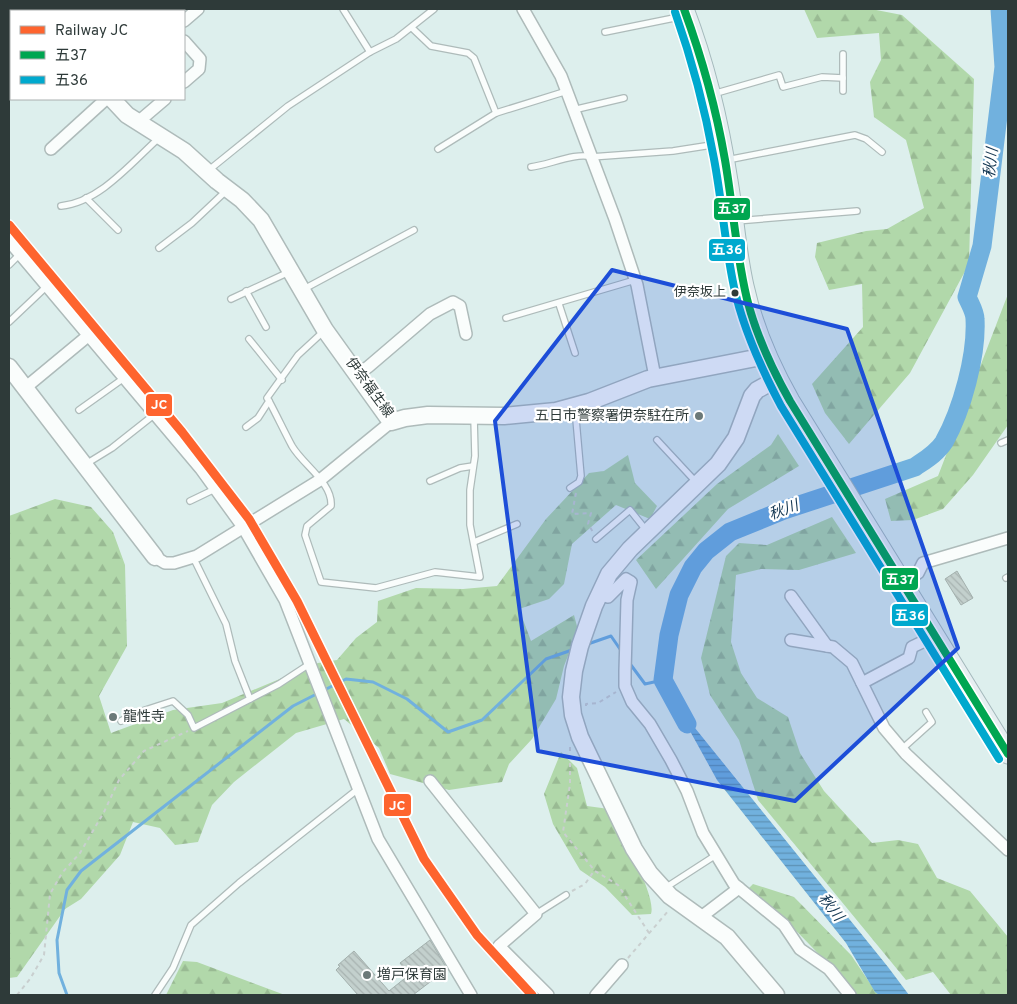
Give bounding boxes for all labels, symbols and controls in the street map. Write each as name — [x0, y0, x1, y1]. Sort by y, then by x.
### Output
legend — [10, 10, 185, 100]
text: Railway JC — [55, 22, 128, 41]
text: 五37 — [55, 47, 87, 66]
text: 五36 — [55, 72, 88, 91]
water label: 秋川 — [981, 145, 1004, 179]
line badge: 五37 — [713, 197, 751, 221]
text: 五37 — [717, 201, 747, 218]
line badge: 五36 — [708, 238, 746, 262]
text: 五36 — [712, 242, 743, 259]
place label: 伊奈坂上 — [674, 285, 726, 301]
marker: 伊奈坂上 — [730, 288, 740, 298]
street label: 伊奈福生線 — [342, 355, 396, 421]
line badge: JC — [145, 393, 173, 417]
text: JC — [151, 397, 167, 414]
place label: 五日市警察署伊奈駐在所 — [535, 408, 689, 425]
marker: 五日市警察署伊奈駐在所 — [693, 410, 705, 422]
water label: 秋川 — [767, 496, 803, 525]
line badge: 五37 — [881, 567, 919, 591]
text: 五37 — [885, 572, 915, 589]
line badge: 五36 — [891, 603, 929, 627]
text: 五36 — [895, 608, 926, 625]
place label: 龍性寺 — [123, 709, 165, 726]
marker: 龍性寺 — [107, 711, 119, 723]
line badge: JC — [383, 793, 412, 817]
text: JC — [389, 798, 405, 815]
water label: 秋川 — [813, 890, 848, 927]
place label: 増戸保育園 — [377, 966, 447, 984]
marker: 増戸保育園 — [361, 969, 373, 981]

